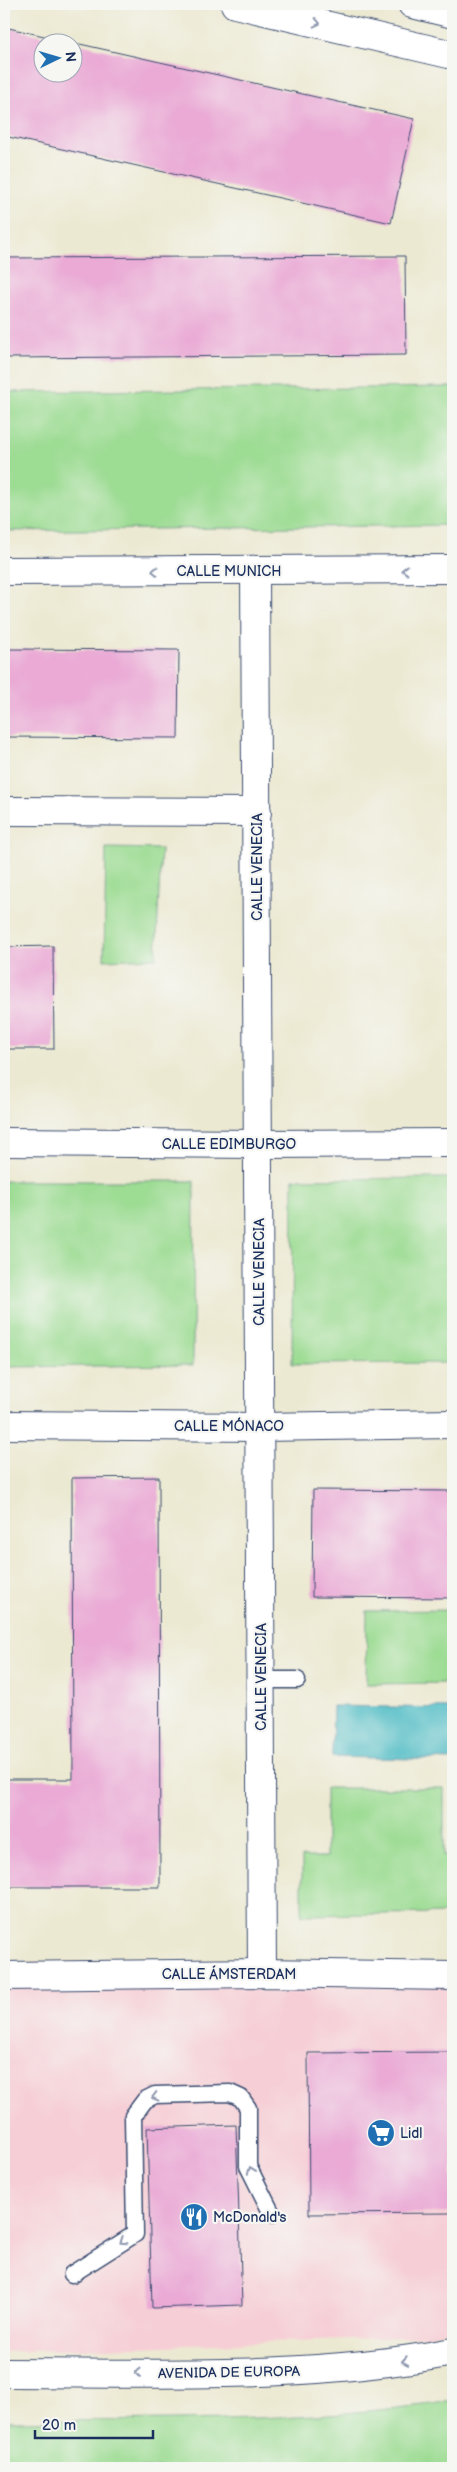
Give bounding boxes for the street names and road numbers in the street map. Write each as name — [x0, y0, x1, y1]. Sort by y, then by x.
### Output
street label: CALLE MUNICH — [177, 563, 282, 580]
street label: CALLE VENECIA — [249, 813, 266, 921]
street label: CALLE EDIMBURGO — [162, 1136, 297, 1153]
street label: CALLE VENECIA — [251, 1218, 268, 1326]
street label: CALLE MÓNACO — [174, 1417, 284, 1435]
street label: CALLE VENECIA — [253, 1623, 270, 1731]
street label: CALLE ÁMSTERDAM — [162, 1965, 296, 1983]
street label: AVENIDA DE EUROPA — [158, 2363, 301, 2382]

